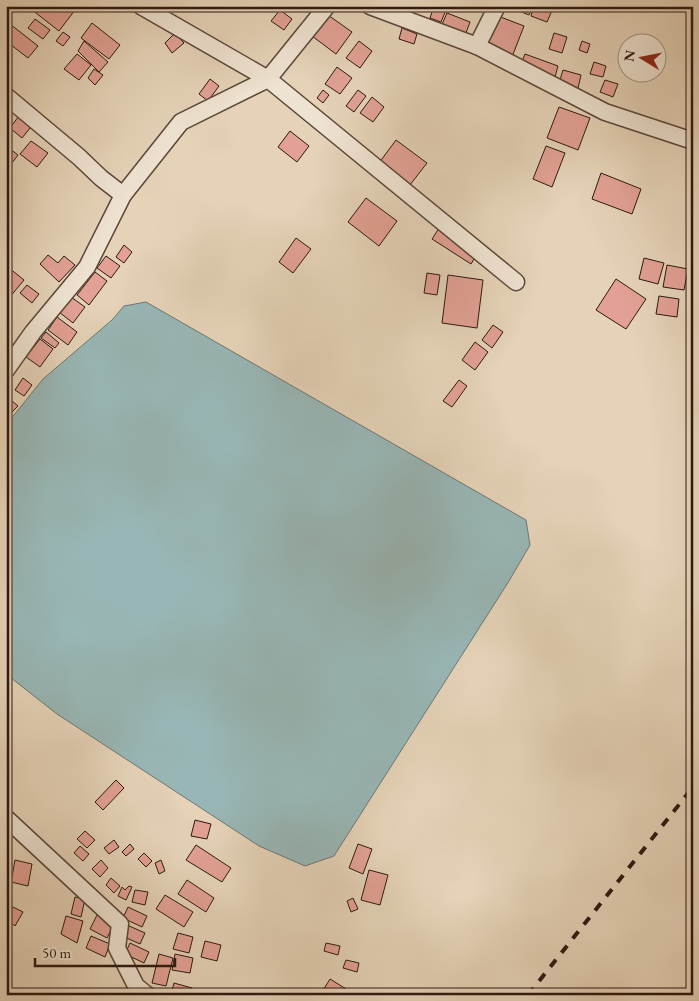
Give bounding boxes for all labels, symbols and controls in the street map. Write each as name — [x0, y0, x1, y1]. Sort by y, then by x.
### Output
north arrow — [616, 32, 666, 82]
text: N — [619, 48, 639, 63]
scale bar — [35, 936, 175, 968]
text: 50 m — [42, 943, 71, 962]

